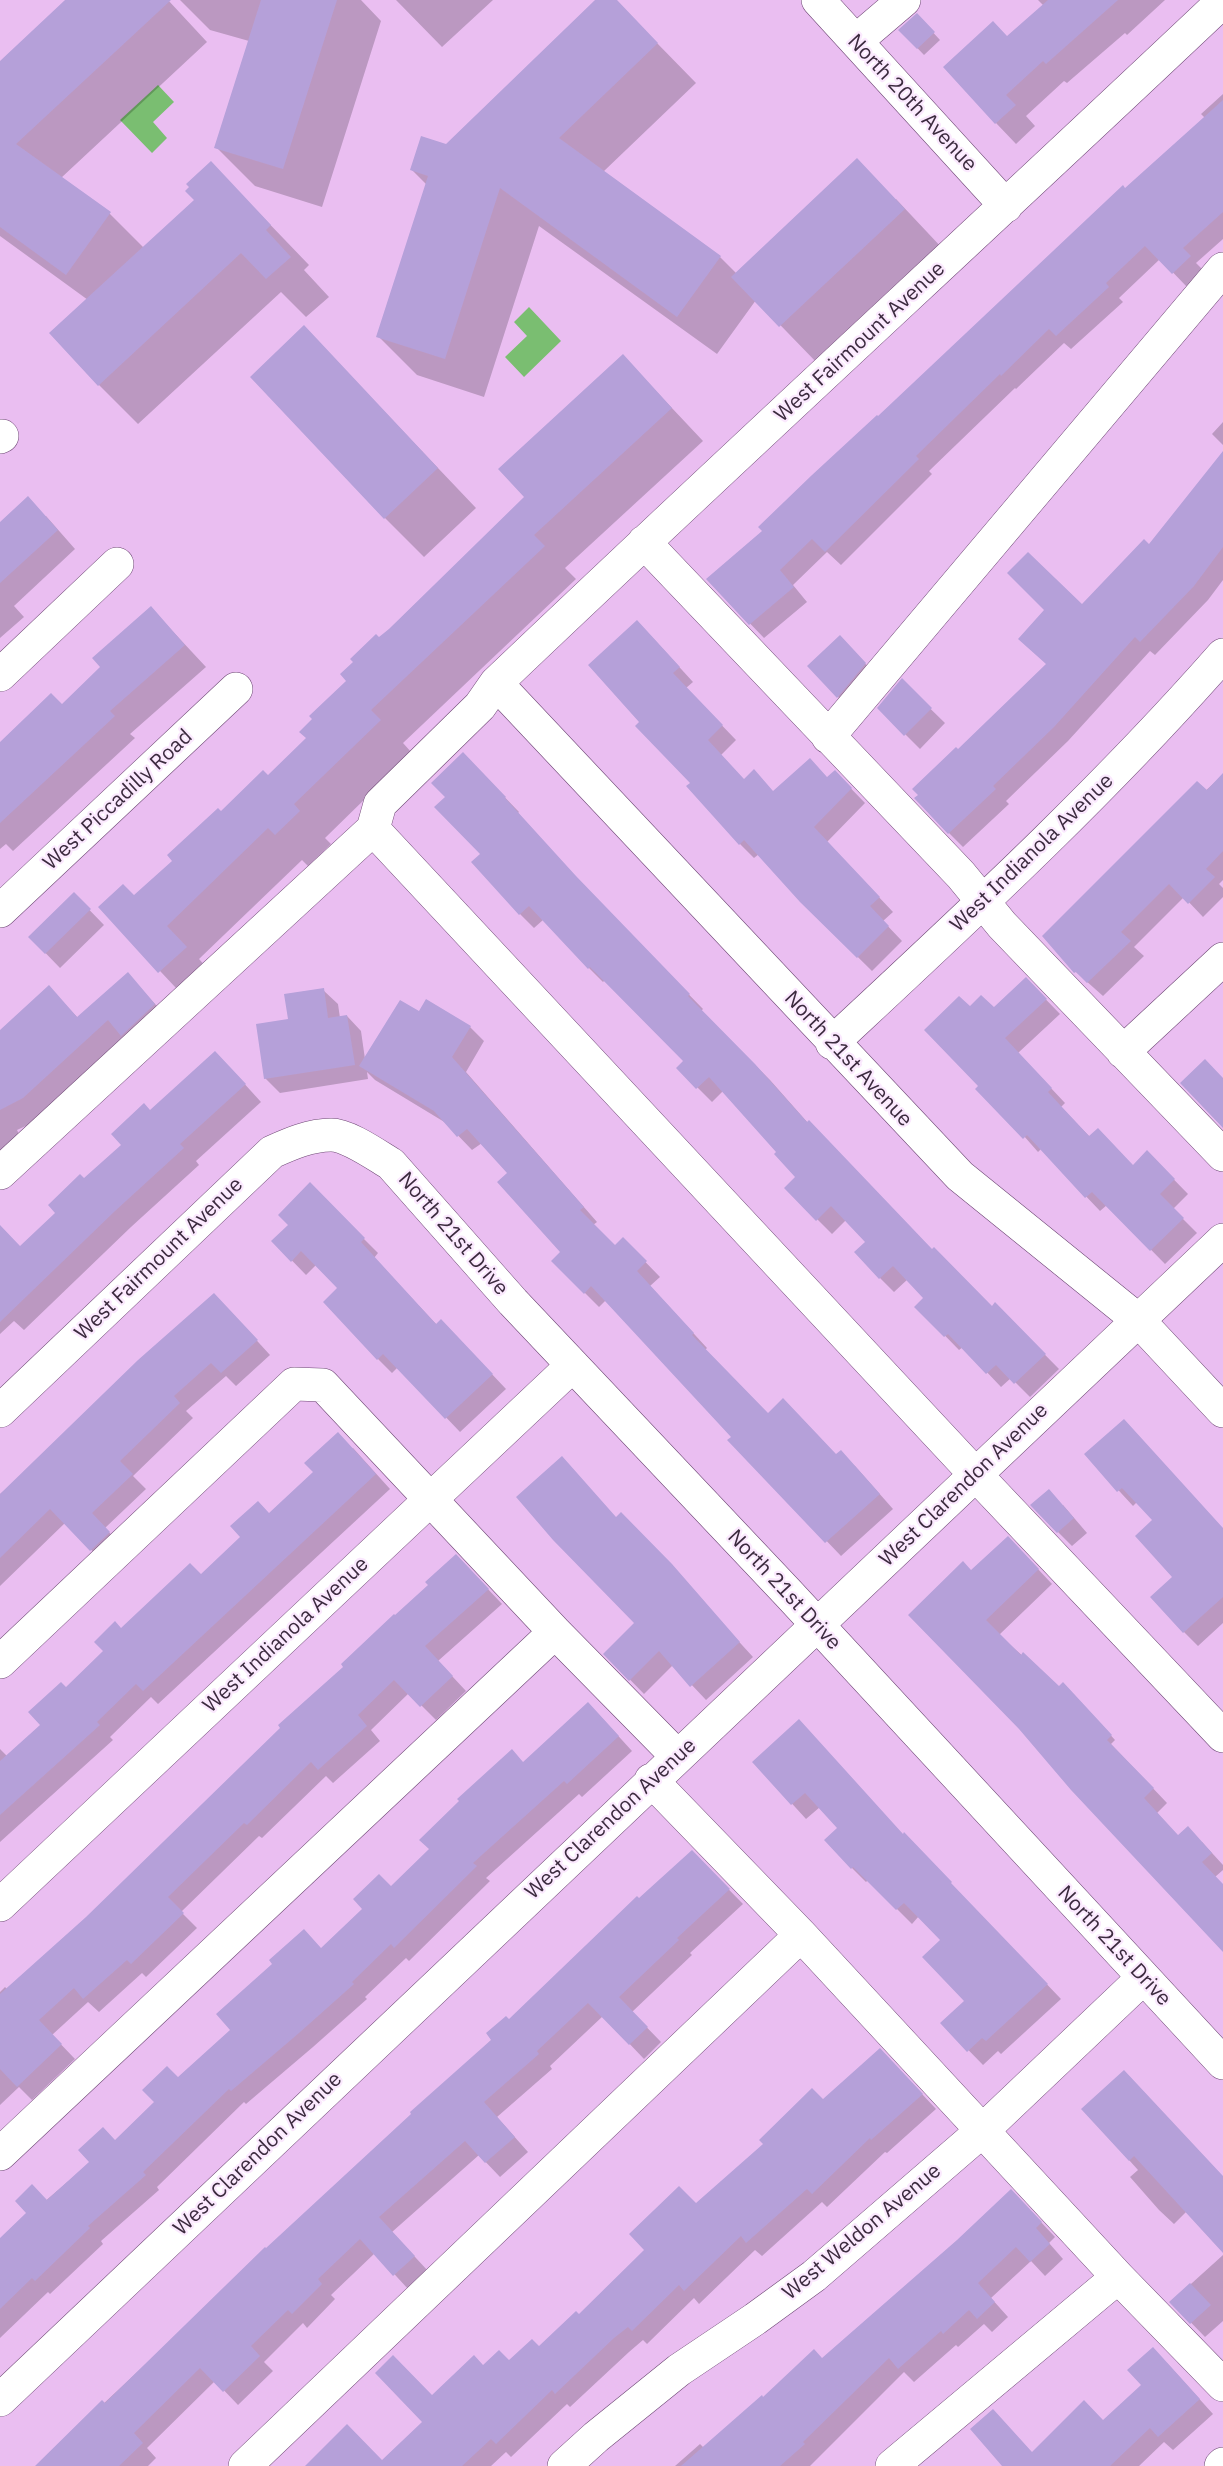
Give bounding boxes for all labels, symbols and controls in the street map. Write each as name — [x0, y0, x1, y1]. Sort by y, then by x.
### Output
street label: North 20th Avenue — [842, 29, 982, 177]
street label: West Fairmount Avenue — [770, 256, 950, 428]
street label: West Piccadilly Road — [38, 724, 198, 876]
street label: West Indianola Avenue — [945, 769, 1119, 937]
street label: North 21st Avenue — [779, 986, 917, 1132]
street label: North 21st Drive — [393, 1167, 513, 1301]
street label: West Fairmount Avenue — [70, 1172, 248, 1346]
street label: West Clarendon Avenue — [875, 1398, 1053, 1572]
street label: North 21st Drive — [722, 1525, 846, 1655]
street label: West Indianola Avenue — [198, 1552, 374, 1718]
street label: West Clarendon Avenue — [520, 1733, 702, 1905]
street label: North 21st Drive — [1052, 1881, 1176, 2011]
street label: West Clarendon Avenue — [169, 2067, 347, 2241]
street label: West Weldon Avenue — [778, 2158, 946, 2306]

